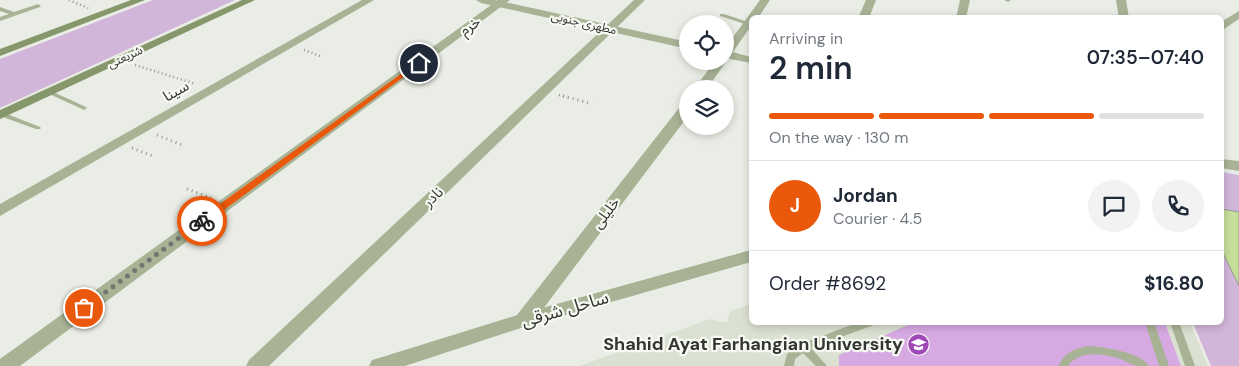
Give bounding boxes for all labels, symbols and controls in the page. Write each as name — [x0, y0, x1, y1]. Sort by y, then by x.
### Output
street label: مطهری جنوبی — [550, 8, 618, 38]
street label: خرم — [455, 12, 485, 41]
map controls — [679, 15, 734, 135]
button: locate — [679, 15, 734, 70]
text: Arriving in — [769, 28, 843, 49]
street label: شریعتی — [105, 42, 145, 72]
pin — [398, 42, 440, 84]
text: 07:35–07:40 — [1087, 45, 1204, 70]
text: 2 min — [769, 47, 853, 89]
icon: home — [405, 49, 433, 77]
street label: سینا — [159, 76, 193, 106]
button: layers — [679, 80, 734, 135]
text: On the way · 130 m — [769, 127, 909, 148]
button: chat — [1088, 180, 1140, 232]
button: phone — [1152, 180, 1204, 232]
street label: نادر — [418, 182, 448, 212]
text: Jordan — [833, 183, 898, 208]
street label: خلیلی — [588, 193, 624, 233]
text: J — [790, 193, 800, 218]
courier — [177, 196, 227, 246]
icon: bike — [188, 207, 216, 235]
text: Courier · 4.5 — [833, 208, 922, 229]
text: Order #8692 — [769, 271, 886, 296]
text: $16.80 — [1144, 271, 1204, 296]
street label: ساحل شرقی — [518, 285, 612, 333]
pin — [63, 287, 105, 329]
icon: bag — [70, 294, 98, 322]
place label: Shahid Ayat Farhangian University — [603, 332, 903, 356]
school or university icon: Shahid Ayat Farhangian University — [907, 332, 931, 356]

